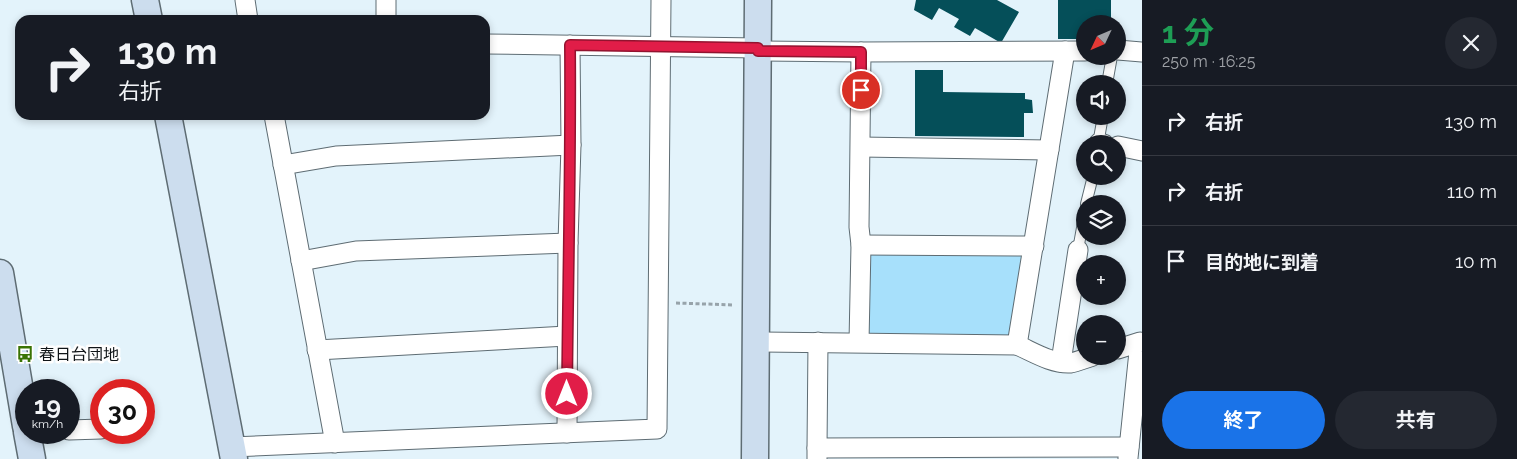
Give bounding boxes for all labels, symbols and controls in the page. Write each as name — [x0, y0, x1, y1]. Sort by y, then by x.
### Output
north arrow — [1076, 15, 1126, 65]
map controls — [1076, 15, 1126, 365]
text: 1 分 — [1162, 15, 1214, 50]
button: close — [1445, 17, 1497, 69]
text: 130 m — [118, 31, 217, 72]
icon: right — [35, 35, 100, 100]
text: 250 m · 16:25 — [1162, 52, 1255, 71]
pin — [840, 69, 882, 111]
button: sound — [1076, 75, 1126, 125]
icon: arrive — [847, 76, 875, 104]
text: 右折 — [118, 78, 162, 104]
icon: right — [1162, 107, 1190, 135]
text: 130 m — [1445, 110, 1497, 132]
text: 右折 — [1205, 111, 1243, 133]
button: search — [1076, 135, 1126, 185]
icon: right — [1162, 177, 1190, 205]
text: 110 m — [1447, 180, 1497, 202]
text: 右折 — [1205, 181, 1243, 203]
button: layers — [1076, 195, 1126, 245]
icon: arrive — [1162, 247, 1190, 275]
text: 10 m — [1455, 250, 1497, 272]
text: 目的地に到着 — [1205, 251, 1319, 273]
button: + — [1076, 255, 1126, 305]
button: − — [1076, 315, 1126, 365]
bus stop icon: 春日台団地 — [15, 344, 35, 364]
place label: 春日台団地 — [39, 345, 119, 364]
position arrow — [540, 367, 592, 419]
speed limit sign: 30 — [90, 379, 155, 444]
text: 19 — [34, 390, 61, 420]
button: 終了 — [1162, 391, 1325, 449]
button: 共有 — [1335, 391, 1497, 449]
text: km/h — [32, 417, 63, 431]

